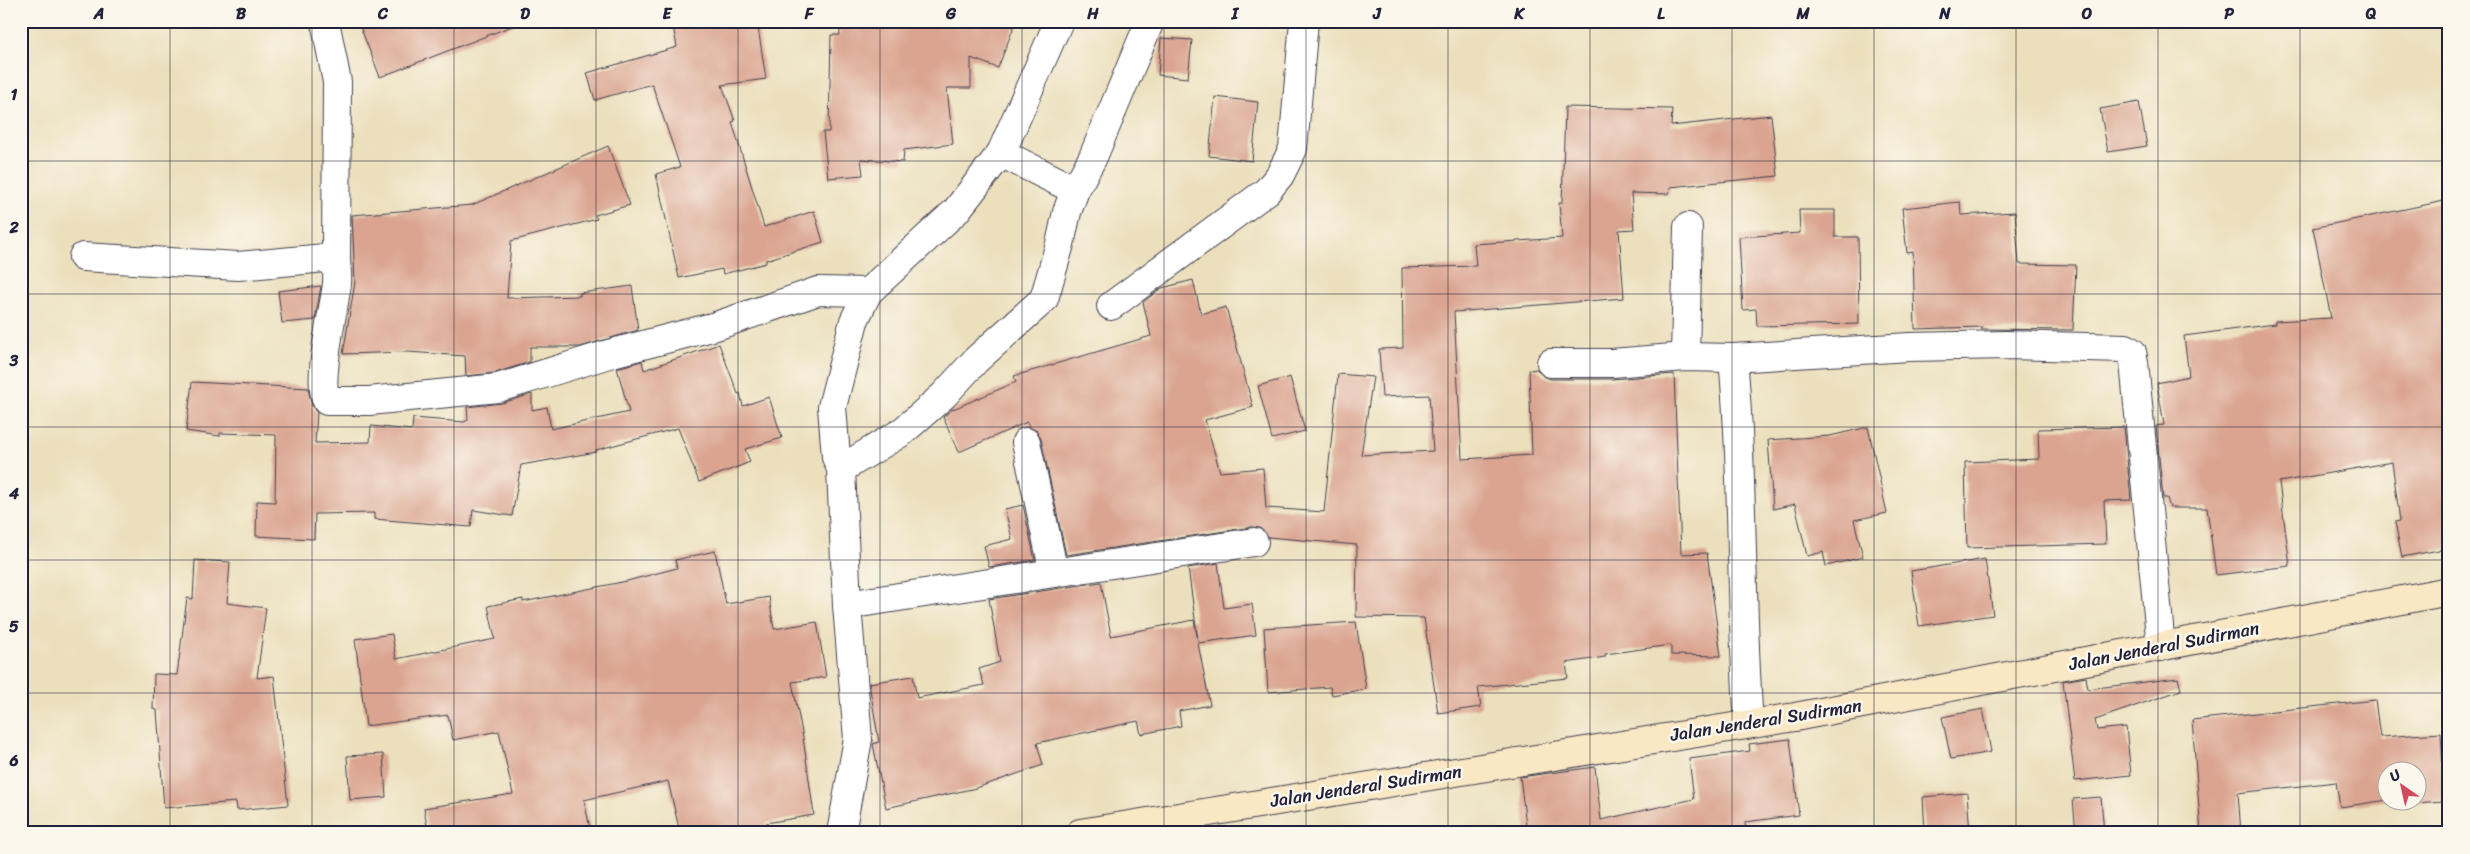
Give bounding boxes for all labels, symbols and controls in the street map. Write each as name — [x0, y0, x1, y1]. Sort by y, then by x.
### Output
text: A — [93, 0, 104, 28]
text: B — [236, 0, 247, 28]
text: C — [377, 0, 389, 28]
text: D — [520, 0, 530, 28]
text: E — [663, 0, 673, 28]
text: F — [804, 0, 815, 28]
text: G — [945, 0, 957, 28]
text: H — [1086, 0, 1099, 28]
text: I — [1231, 0, 1240, 28]
text: J — [1372, 0, 1382, 28]
text: K — [1513, 0, 1525, 28]
text: L — [1657, 0, 1665, 28]
text: M — [1795, 0, 1810, 28]
text: N — [1938, 0, 1951, 28]
text: O — [2081, 0, 2093, 28]
text: P — [2224, 0, 2234, 28]
text: Q — [2365, 0, 2377, 28]
text: 1 — [11, 80, 18, 109]
text: 2 — [8, 213, 19, 242]
text: 3 — [9, 346, 19, 375]
text: 4 — [8, 479, 19, 508]
text: 5 — [9, 612, 19, 641]
street label: Jalan Jenderal Sudirman — [2065, 612, 2262, 680]
street label: Jalan Jenderal Sudirman — [1667, 689, 1864, 751]
text: 6 — [8, 746, 19, 775]
street label: Jalan Jenderal Sudirman — [1267, 755, 1464, 817]
north arrow — [2378, 762, 2428, 812]
text: U — [2384, 762, 2406, 789]

